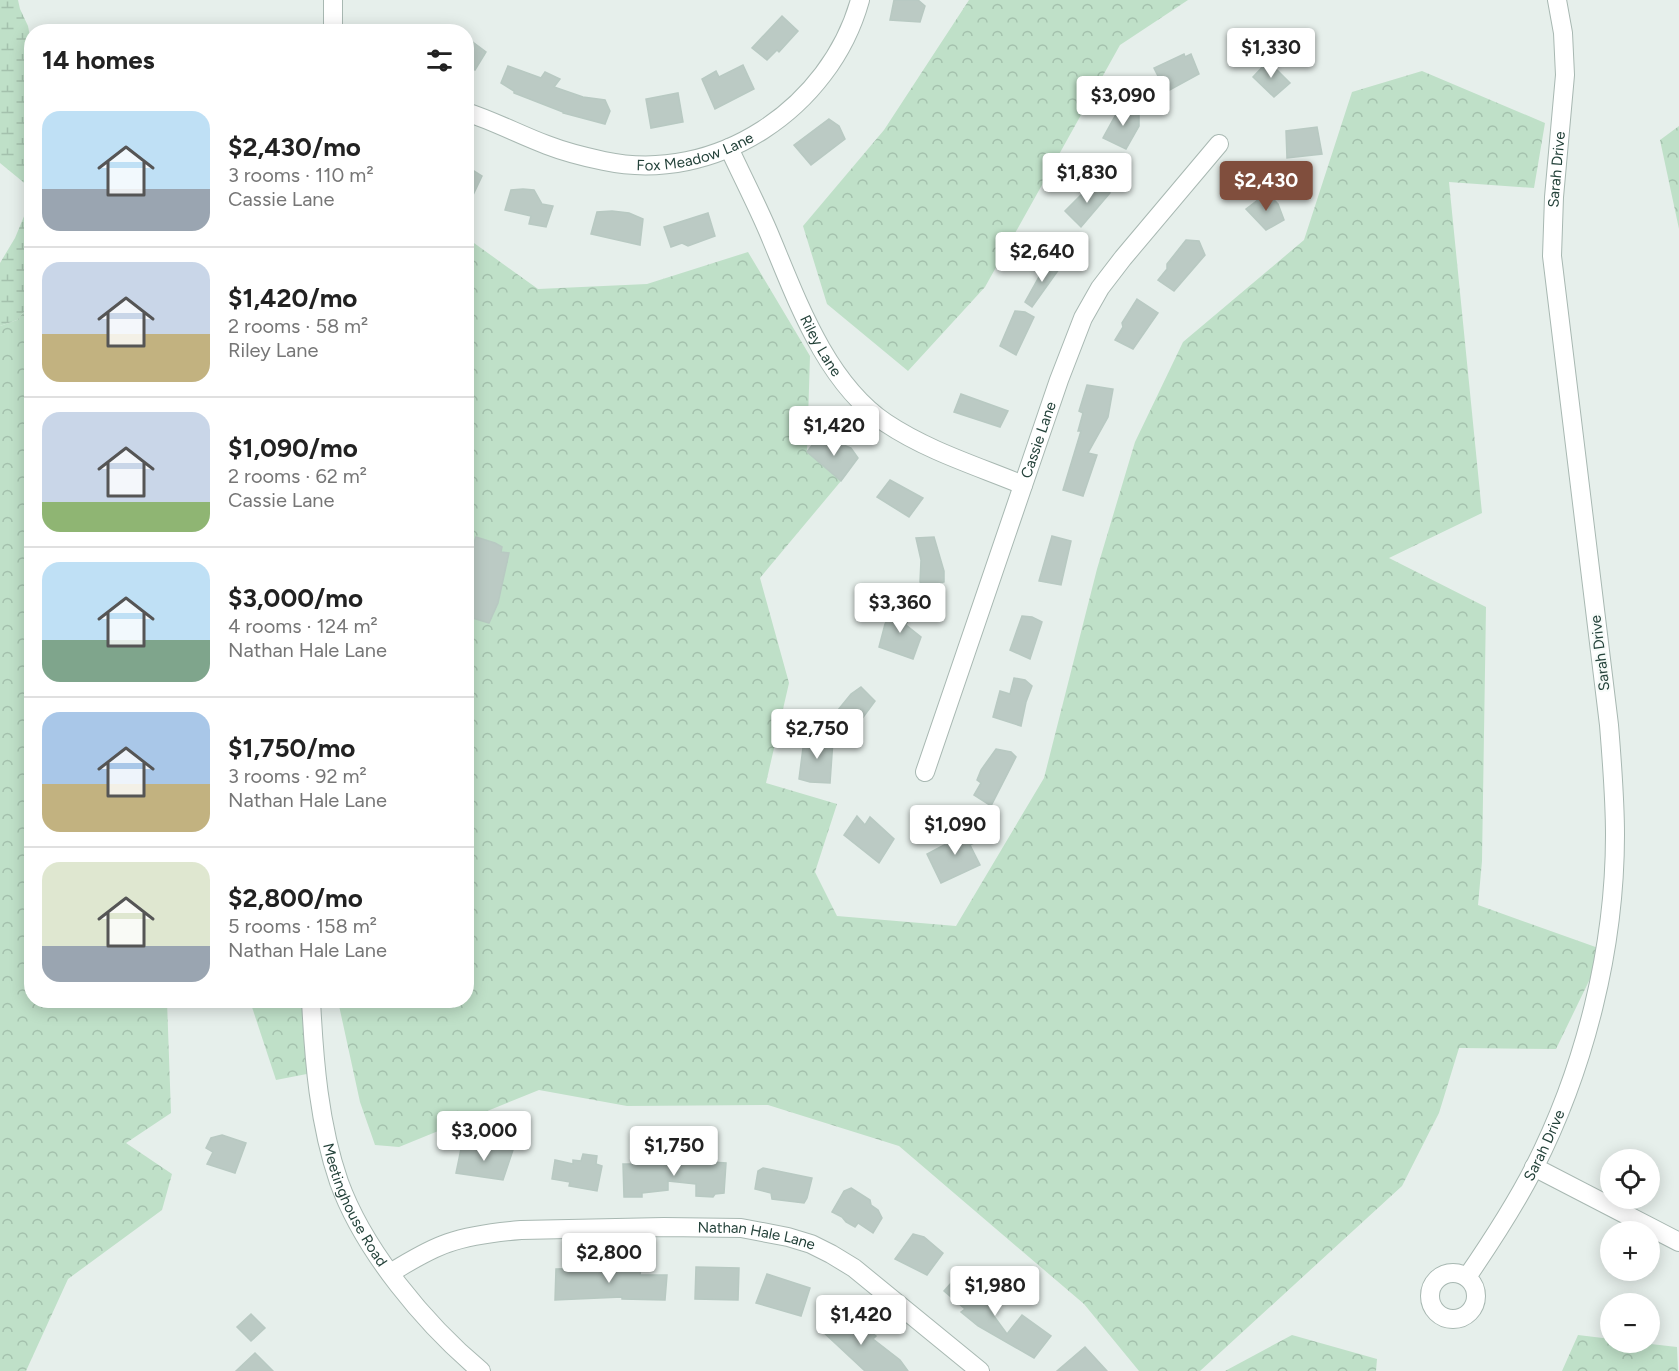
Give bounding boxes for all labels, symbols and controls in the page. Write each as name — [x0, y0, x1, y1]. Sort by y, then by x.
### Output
pin: $1,330 — [1222, 28, 1320, 79]
text: $1,330 — [1241, 35, 1301, 59]
text: 14 homes — [42, 44, 155, 76]
icon: filters — [423, 44, 456, 77]
pin: $3,090 — [1074, 76, 1172, 127]
text: $3,090 — [1091, 83, 1155, 107]
street label: Fox Meadow Lane — [636, 128, 757, 174]
text: $2,430/mo — [228, 131, 361, 163]
street label: Sarah Drive — [1545, 131, 1569, 208]
icon: home — [90, 135, 162, 207]
pin: $1,830 — [1038, 153, 1136, 204]
text: $1,830 — [1057, 160, 1117, 184]
pin: $2,430 — [1217, 161, 1315, 212]
text: 3 rooms · 110 m² — [228, 163, 374, 187]
text: $2,430 — [1234, 168, 1298, 192]
text: Cassie Lane — [228, 187, 334, 211]
pin: $2,640 — [993, 232, 1091, 283]
text: $2,640 — [1009, 239, 1075, 263]
text: $1,420/mo — [228, 282, 357, 314]
icon: home — [90, 286, 162, 358]
street label: Riley Lane — [796, 312, 845, 380]
text: 2 rooms · 58 m² — [228, 314, 368, 338]
text: Riley Lane — [228, 338, 318, 362]
street label: Cassie Lane — [1017, 399, 1060, 481]
pin: $1,420 — [785, 406, 883, 457]
text: $1,420 — [803, 413, 865, 437]
text: $1,090/mo — [228, 432, 358, 464]
icon: home — [90, 436, 162, 508]
text: 2 rooms · 62 m² — [228, 464, 367, 488]
text: Cassie Lane — [228, 488, 334, 512]
text: $3,000/mo — [228, 582, 363, 614]
pin: $3,360 — [851, 583, 949, 634]
icon: home — [90, 586, 162, 658]
text: $3,360 — [868, 590, 932, 614]
text: 4 rooms · 124 m² — [228, 614, 378, 638]
street label: Sarah Drive — [1586, 614, 1614, 692]
text: Nathan Hale Lane — [228, 638, 387, 662]
pin: $2,750 — [768, 709, 866, 760]
text: $2,750 — [785, 716, 849, 740]
text: $1,750/mo — [228, 732, 355, 764]
icon: home — [90, 736, 162, 808]
text: 3 rooms · 92 m² — [228, 764, 367, 788]
text: Nathan Hale Lane — [228, 788, 387, 812]
pin: $1,090 — [906, 805, 1004, 856]
text: $1,090 — [924, 812, 986, 836]
text: $2,800/mo — [228, 882, 363, 914]
icon: home — [90, 886, 162, 958]
text: 5 rooms · 158 m² — [228, 914, 377, 938]
text: Nathan Hale Lane — [228, 938, 387, 962]
street label: Sarah Drive — [1520, 1107, 1568, 1184]
pin: $3,000 — [435, 1111, 533, 1162]
text: $3,000 — [451, 1118, 517, 1142]
pin: $1,750 — [625, 1126, 723, 1177]
text: $1,750 — [644, 1133, 704, 1157]
street label: Meetinghouse Road — [319, 1141, 391, 1270]
map controls — [1600, 1149, 1660, 1353]
button: locate — [1600, 1149, 1660, 1209]
street label: Nathan Hale Lane — [697, 1218, 817, 1254]
button: + — [1600, 1221, 1660, 1281]
pin: $2,800 — [560, 1233, 658, 1284]
text: $2,800 — [576, 1240, 642, 1264]
pin: $1,980 — [946, 1266, 1044, 1317]
text: $1,980 — [964, 1273, 1026, 1297]
button: − — [1600, 1293, 1660, 1353]
pin: $1,420 — [812, 1295, 910, 1346]
text: $1,420 — [830, 1302, 892, 1326]

